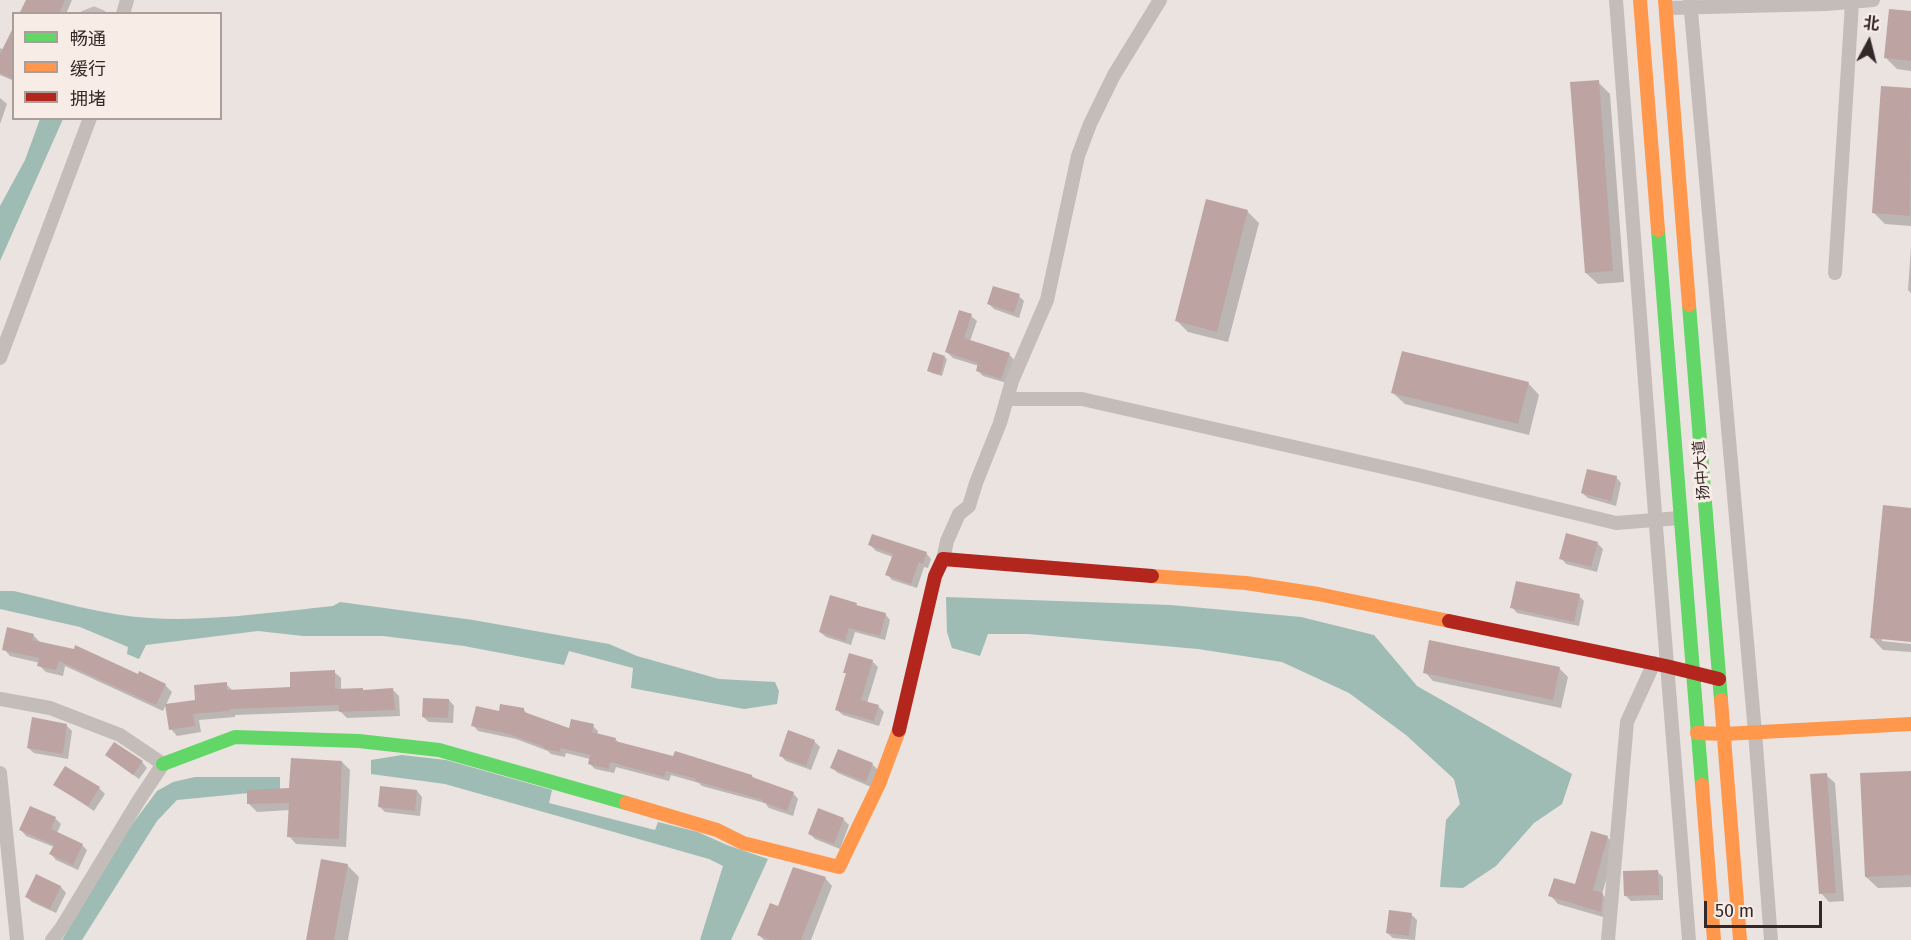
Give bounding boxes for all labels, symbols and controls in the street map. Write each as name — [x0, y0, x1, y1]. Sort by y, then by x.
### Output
legend — [12, 12, 222, 120]
north arrow — [1839, 12, 1899, 72]
text: 北 — [1862, 13, 1880, 34]
text: 畅通 — [70, 28, 106, 50]
text: 缓行 — [70, 58, 106, 80]
text: 拥堵 — [70, 88, 106, 110]
street label: 扬中大道 — [1690, 439, 1714, 501]
scale bar — [1707, 889, 1826, 927]
text: 50 m — [1715, 900, 1754, 922]

